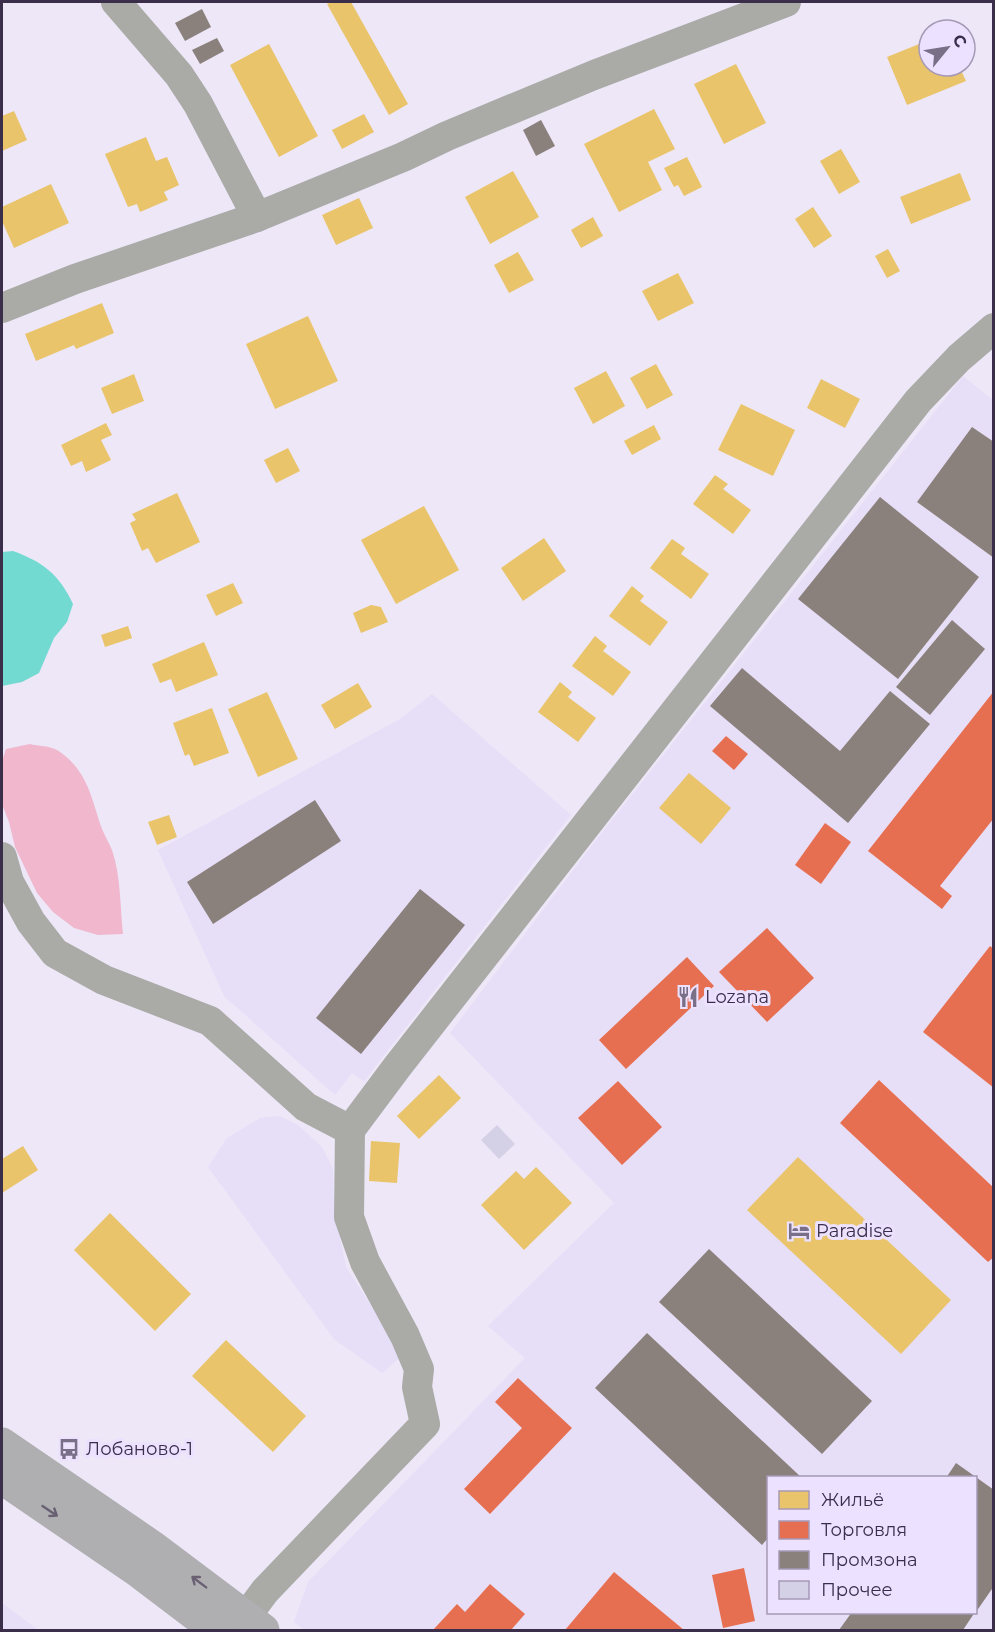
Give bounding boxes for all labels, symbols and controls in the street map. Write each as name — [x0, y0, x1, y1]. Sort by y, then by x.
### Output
north arrow — [917, 18, 977, 78]
text: С — [948, 31, 971, 51]
restaurant icon: Lozana — [676, 985, 700, 1009]
place label: Lozana — [705, 986, 769, 1008]
hotel icon: Paradise — [787, 1219, 811, 1243]
place label: Paradise — [816, 1220, 893, 1242]
bus stop icon: Лобаново-1 — [57, 1437, 81, 1461]
place label: Лобаново-1 — [86, 1438, 193, 1460]
legend — [767, 1476, 977, 1614]
text: Жильё — [821, 1489, 884, 1511]
one-way arrow — [42, 1504, 59, 1517]
text: Торговля — [821, 1519, 907, 1541]
text: Промзона — [821, 1549, 918, 1571]
one-way arrow — [191, 1576, 207, 1589]
text: Прочее — [821, 1579, 893, 1601]

